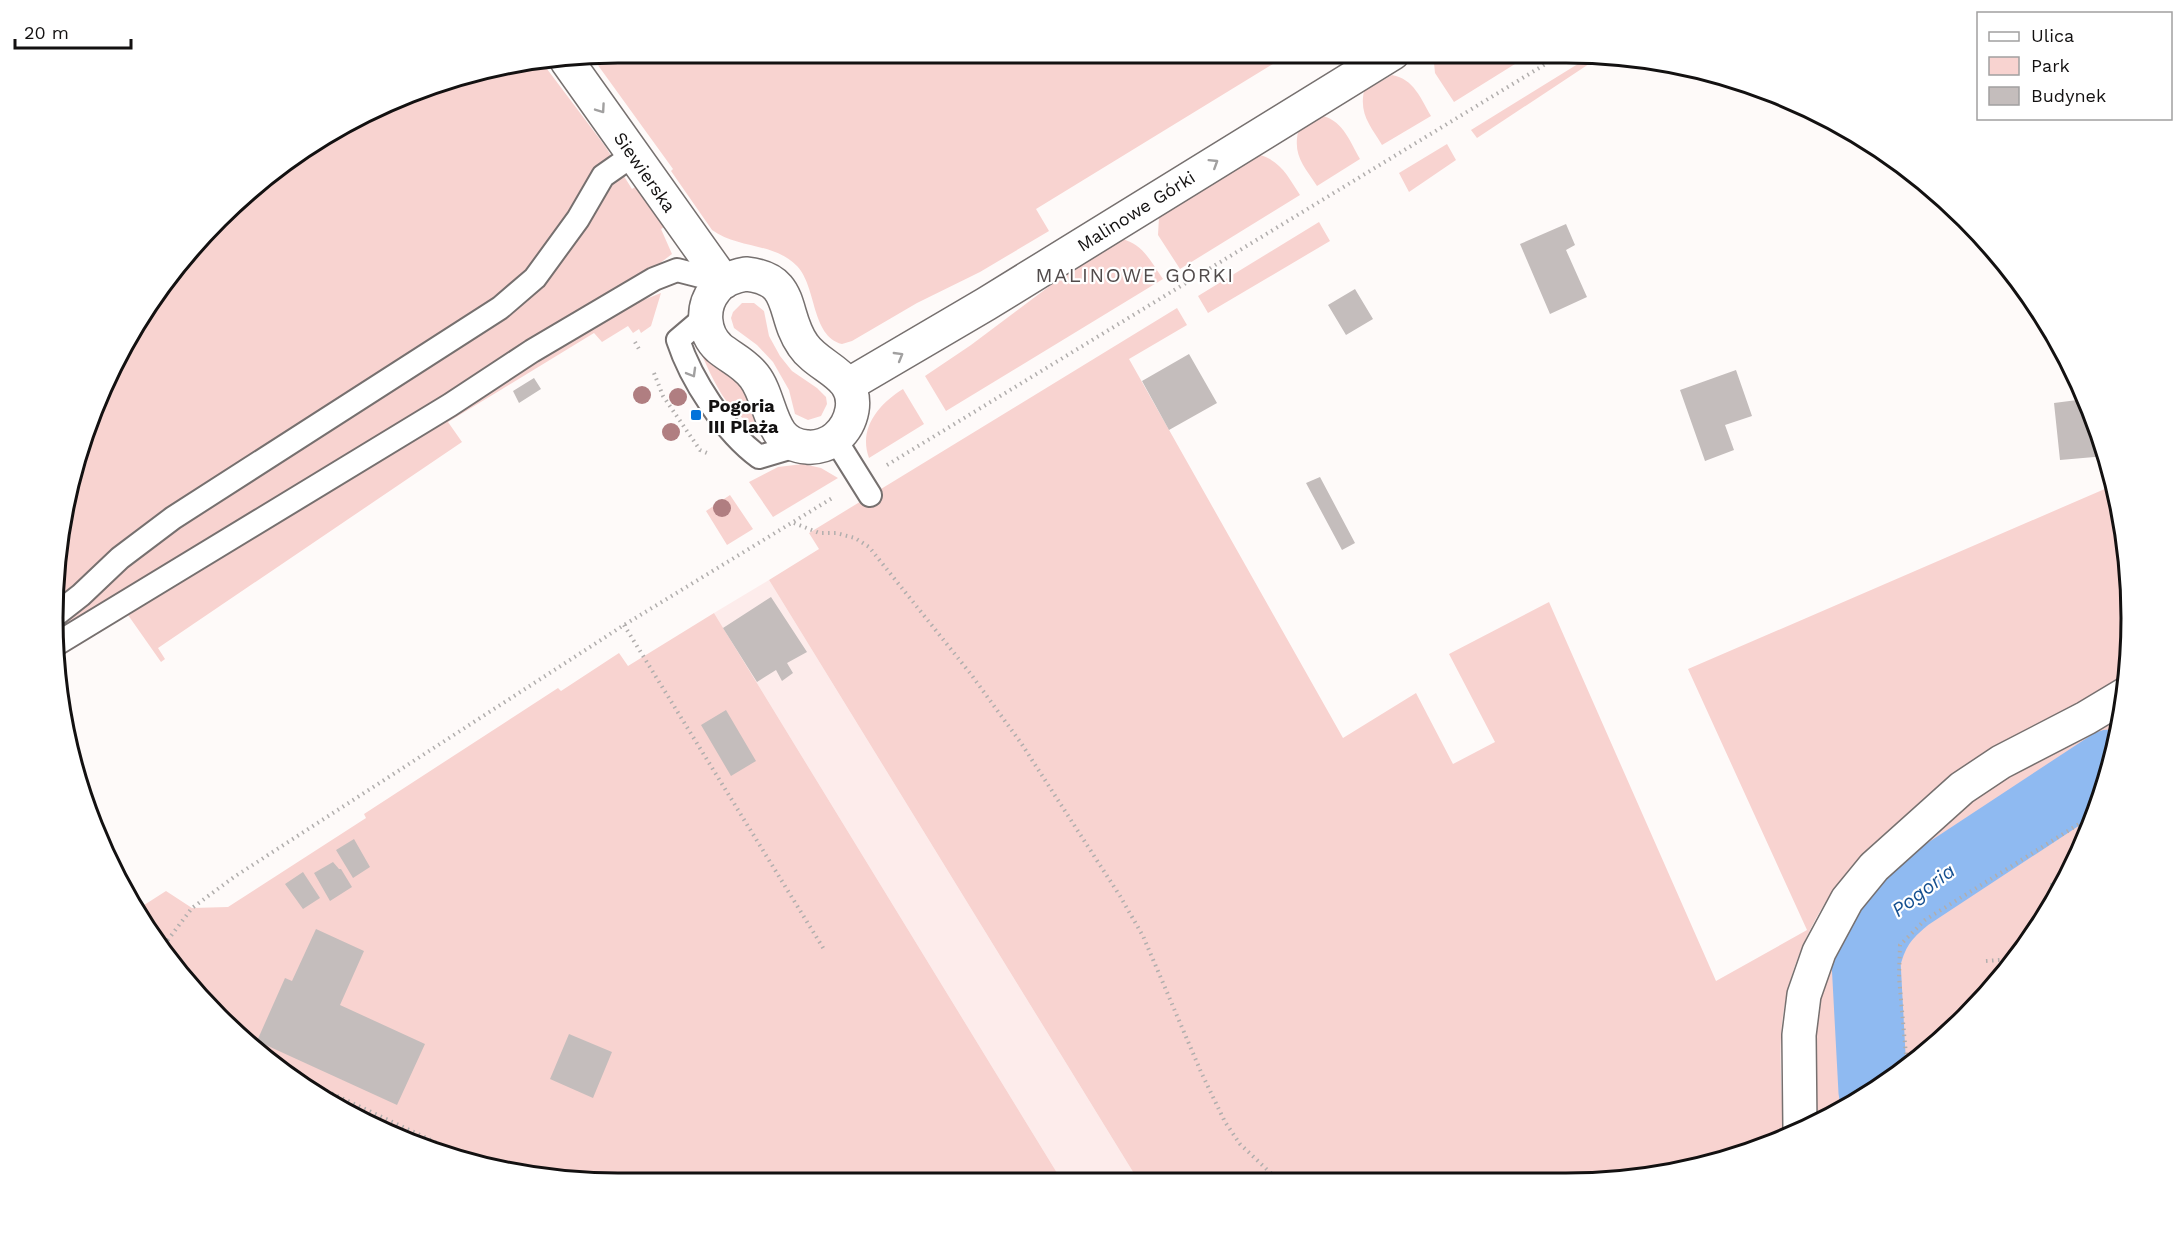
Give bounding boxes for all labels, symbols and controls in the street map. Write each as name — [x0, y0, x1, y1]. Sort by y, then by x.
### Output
scale bar — [15, 12, 130, 50]
legend — [1977, 12, 2172, 120]
text: 20 m — [24, 22, 69, 43]
text: Ulica — [2031, 25, 2074, 46]
text: Park — [2031, 55, 2070, 76]
text: Budynek — [2031, 85, 2106, 106]
one-way arrow — [594, 102, 605, 113]
street label: Siewierska — [610, 128, 680, 216]
one-way arrow — [1208, 159, 1218, 171]
street label: Malinowe Górki — [1073, 166, 1199, 256]
district label: MALINOWE GÓRKI — [1035, 263, 1235, 287]
one-way arrow — [893, 352, 903, 364]
one-way arrow — [685, 367, 696, 377]
place label: Pogoria III Plaża — [708, 395, 779, 437]
marker: Pogoria III Plaża — [689, 408, 703, 422]
water label: Pogoria — [1886, 858, 1960, 922]

